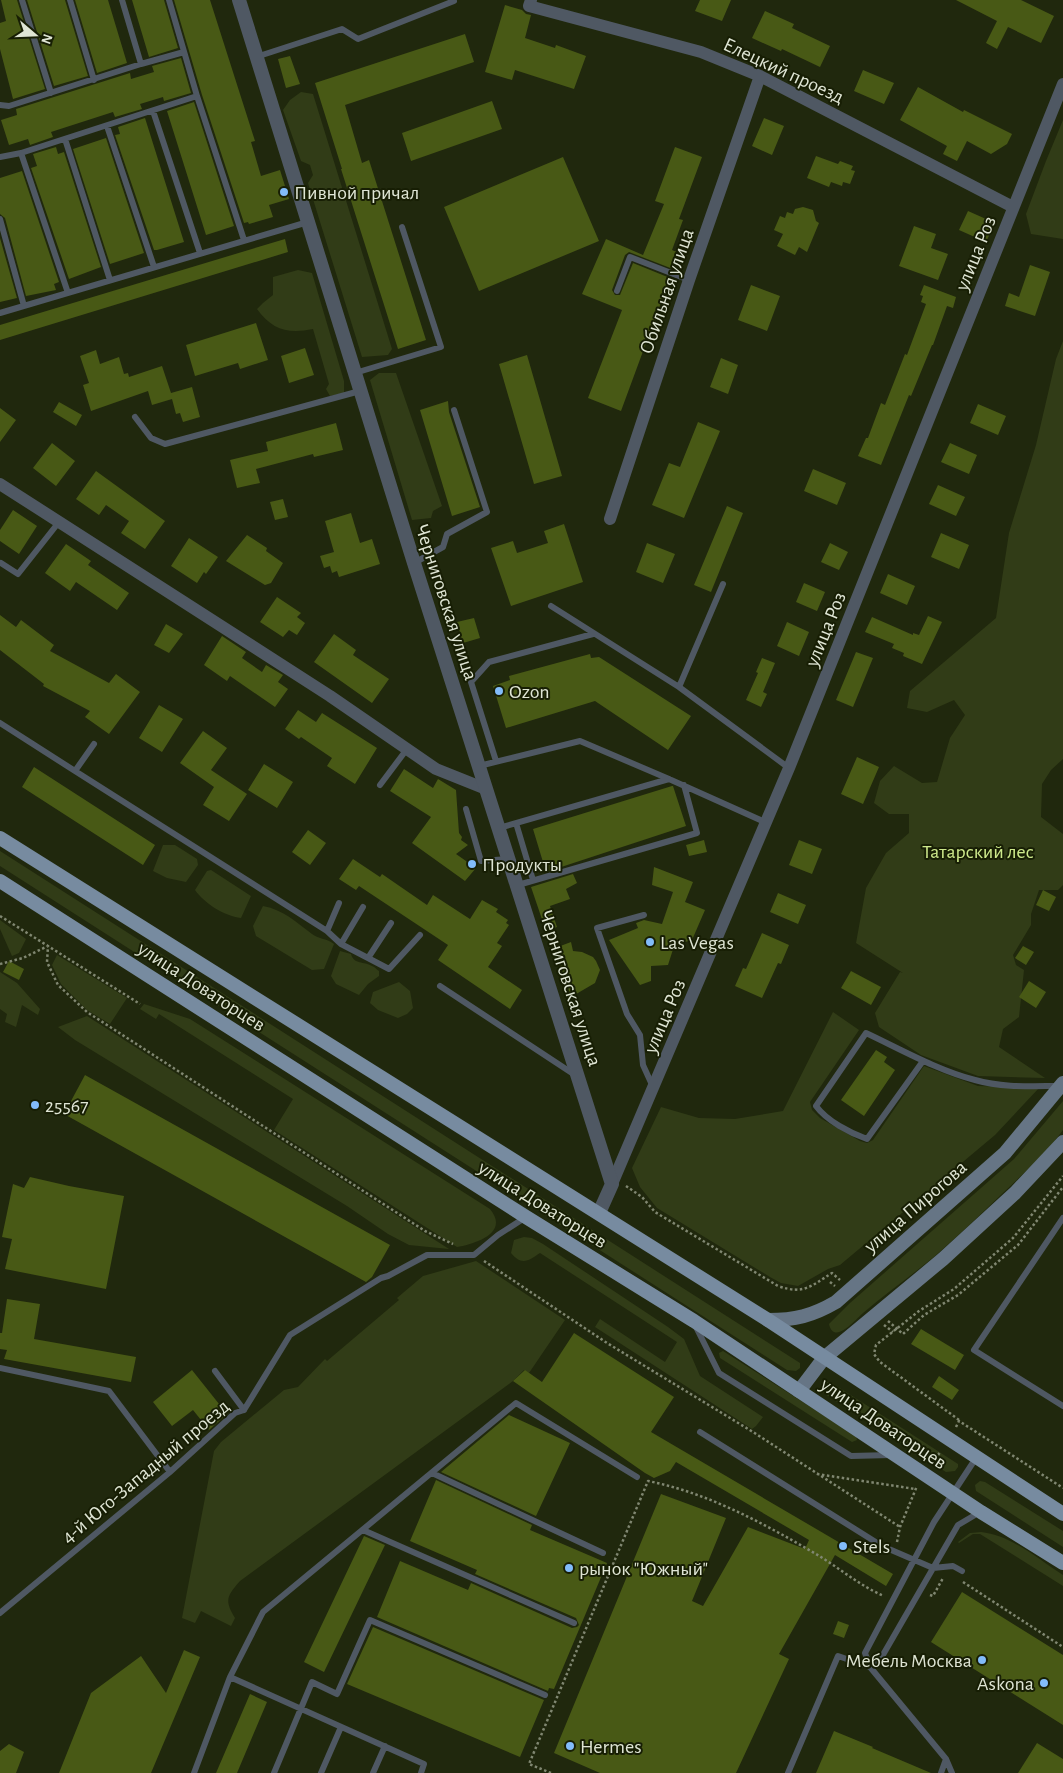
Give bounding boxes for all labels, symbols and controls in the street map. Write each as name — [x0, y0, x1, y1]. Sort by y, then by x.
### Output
north arrow — [10, 10, 60, 60]
text: N — [38, 32, 55, 46]
street label: Елецкий проезд — [720, 34, 847, 108]
place label: Пивной причал — [294, 183, 419, 203]
marker: Пивной причал — [278, 186, 290, 198]
street label: улица Роз — [952, 213, 1000, 294]
street label: Обильная улица — [636, 226, 698, 357]
street label: Черниговская улица — [411, 522, 481, 683]
street label: улица Роз — [802, 589, 850, 670]
place label: Ozon — [509, 682, 550, 702]
marker: Ozon — [493, 685, 505, 697]
park label: Татарский лес — [922, 842, 1034, 862]
place label: Продукты — [482, 855, 562, 875]
marker: Продукты — [466, 858, 478, 870]
street label: Черниговская улица — [535, 908, 605, 1069]
place label: Las Vegas — [660, 933, 734, 953]
marker: Las Vegas — [644, 936, 656, 948]
street label: улица Доваторцев — [133, 938, 269, 1035]
street label: улица Роз — [640, 976, 689, 1057]
place label: 25567 — [45, 1096, 89, 1116]
marker: 25567 — [29, 1099, 41, 1111]
street label: улица Доваторцев — [474, 1157, 610, 1252]
street label: улица Пирогова — [860, 1157, 971, 1257]
street label: улица Доваторцев — [816, 1374, 950, 1473]
street label: 4-й Юго-Западный проезд — [58, 1396, 233, 1548]
place label: Stels — [853, 1537, 890, 1557]
marker: Stels — [837, 1540, 849, 1552]
place label: рынок "Южный" — [579, 1559, 708, 1579]
marker: рынок "Южный" — [563, 1562, 575, 1574]
place label: Мебель Москва — [846, 1651, 972, 1671]
marker: Мебель Москва — [976, 1654, 988, 1666]
place label: Askona — [977, 1674, 1034, 1694]
marker: Askona — [1038, 1677, 1050, 1689]
place label: Hermes — [580, 1737, 642, 1757]
marker: Hermes — [564, 1740, 576, 1752]

